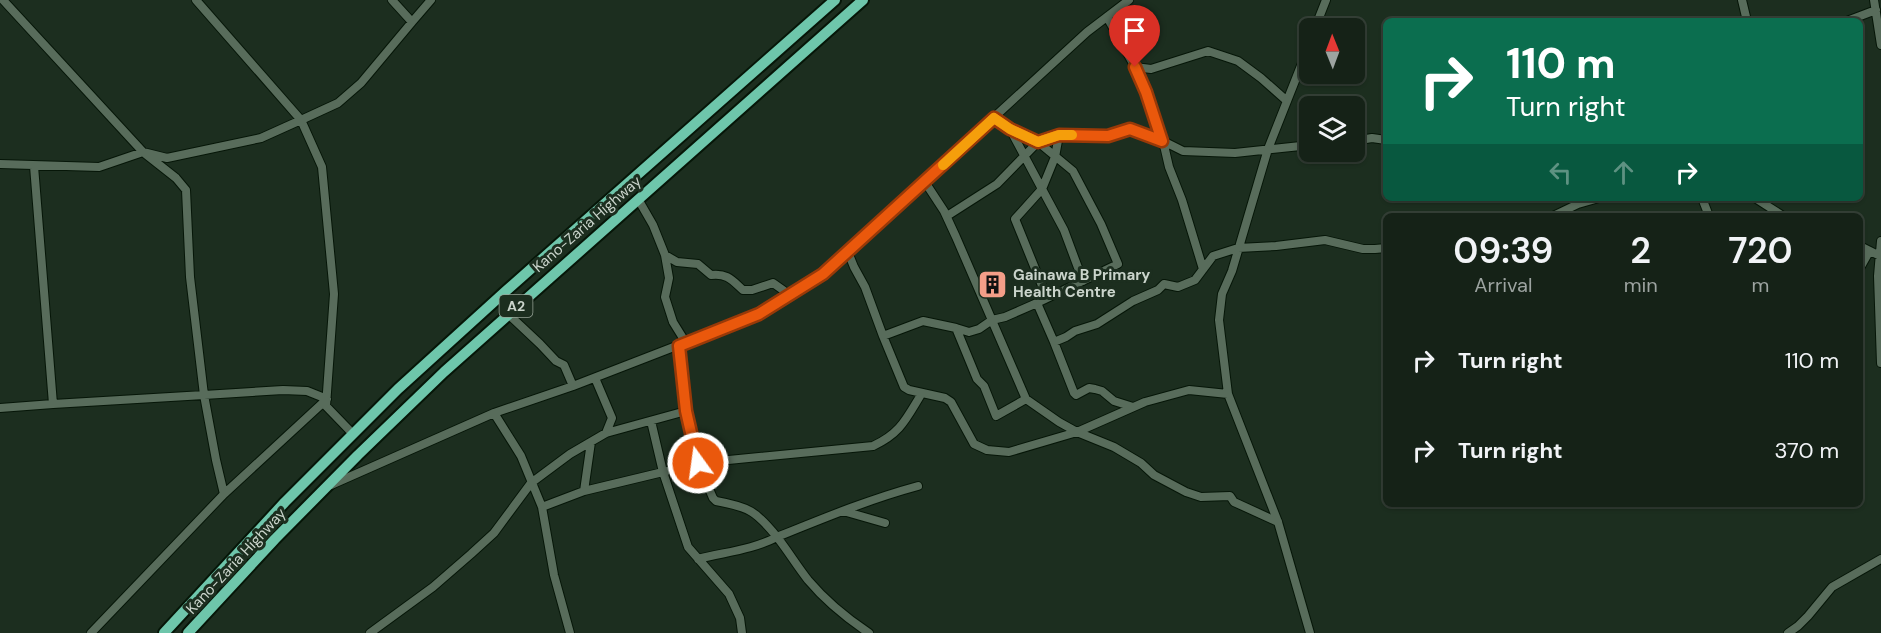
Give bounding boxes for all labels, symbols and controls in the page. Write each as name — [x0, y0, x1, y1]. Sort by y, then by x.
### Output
pin — [1109, 5, 1160, 67]
icon: arrive — [1118, 14, 1151, 47]
north arrow — [1299, 18, 1365, 84]
map controls — [1299, 18, 1365, 162]
text: 110 m — [1506, 36, 1616, 91]
icon: right — [1407, 42, 1485, 120]
text: Turn right — [1506, 89, 1626, 124]
button: layers — [1299, 96, 1365, 162]
icon: left — [1544, 156, 1577, 189]
icon: ahead — [1607, 156, 1640, 189]
icon: right — [1670, 156, 1703, 189]
street label: Kano-Zaria Highway — [528, 171, 646, 277]
text: 09:39 — [1453, 227, 1553, 274]
text: 2 — [1630, 227, 1651, 274]
text: 720 — [1728, 227, 1793, 274]
place label: Gainawa B Primary Health Centre — [1013, 265, 1150, 302]
building icon: Gainawa B Primary Health Centre — [976, 268, 1008, 300]
text: Arrival — [1474, 272, 1532, 298]
text: min — [1624, 272, 1658, 298]
text: m — [1751, 272, 1769, 298]
road number: A2 — [500, 295, 532, 317]
icon: right — [1407, 344, 1440, 377]
text: Turn right — [1458, 346, 1563, 375]
text: 110 m — [1785, 346, 1839, 375]
position arrow — [666, 431, 730, 495]
icon: right — [1407, 434, 1440, 467]
text: Turn right — [1458, 436, 1563, 465]
text: 370 m — [1774, 436, 1839, 465]
street label: Kano-Zaria Highway — [182, 503, 291, 618]

